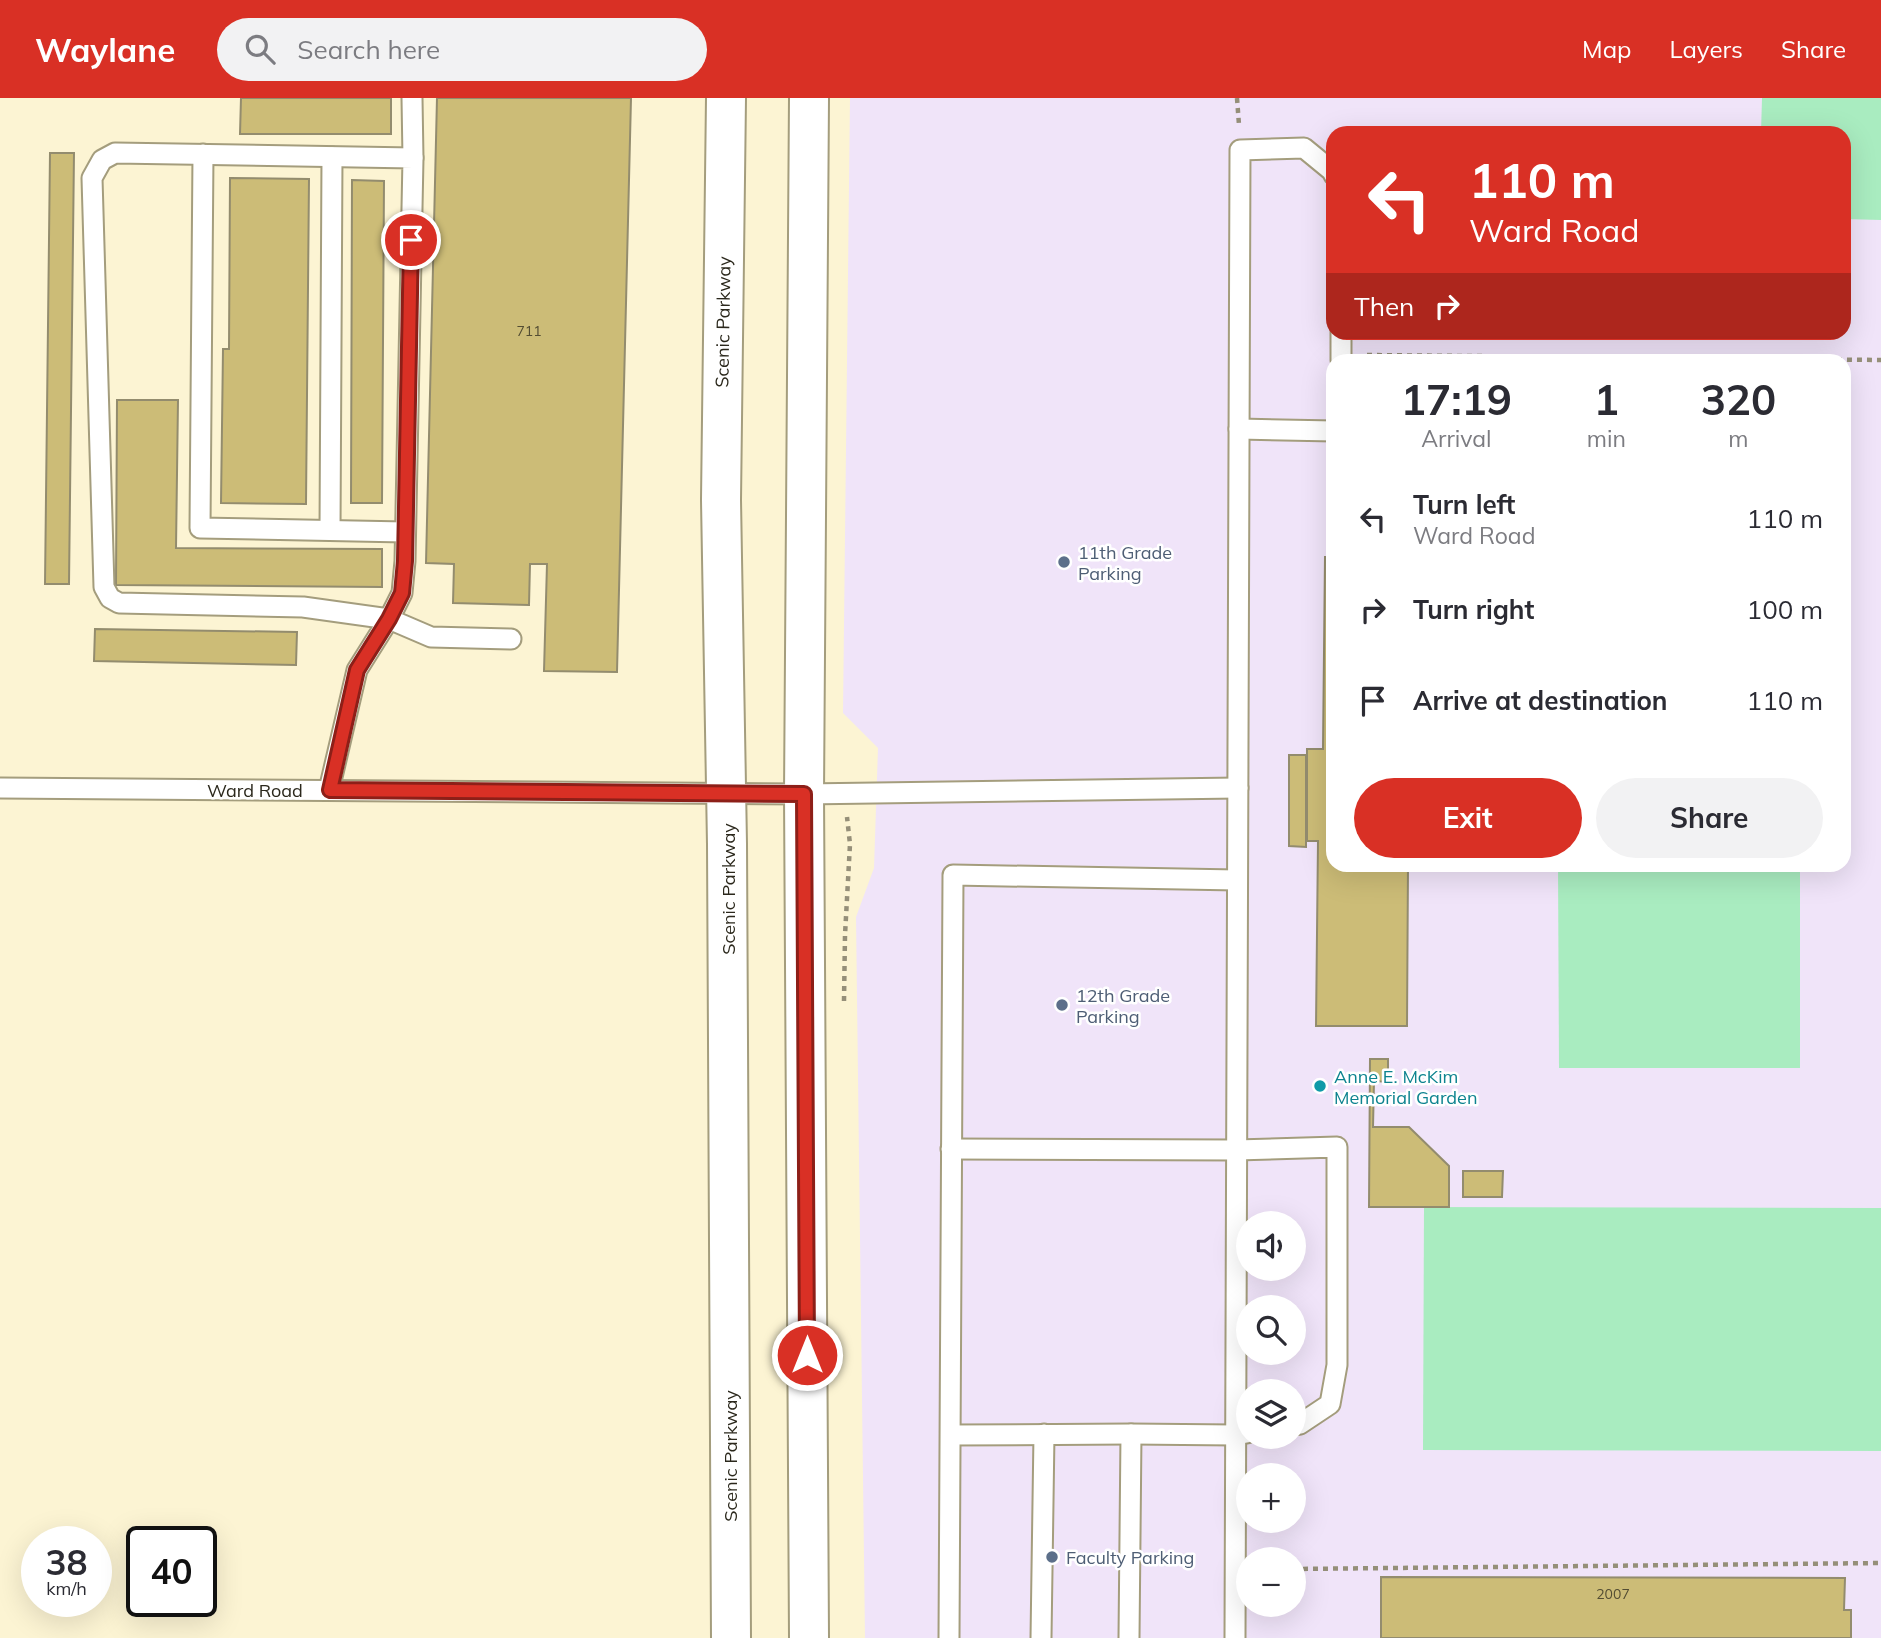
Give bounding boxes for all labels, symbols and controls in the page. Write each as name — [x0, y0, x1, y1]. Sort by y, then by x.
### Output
search box — [217, 18, 707, 81]
text: Waylane — [35, 29, 175, 70]
icon: search — [241, 30, 279, 68]
text: Search here — [297, 33, 440, 66]
text: Map — [1582, 34, 1631, 64]
text: Layers — [1669, 34, 1743, 64]
text: Share — [1781, 34, 1846, 64]
text: 110 m — [1469, 149, 1615, 210]
icon: left — [1354, 154, 1445, 245]
pin — [381, 210, 441, 270]
text: Ward Road — [1469, 210, 1639, 250]
icon: arrive — [392, 221, 430, 259]
street label: Scenic Parkway — [710, 256, 736, 388]
icon: right — [1428, 287, 1466, 325]
text: Then — [1354, 290, 1414, 323]
house number: 711 — [516, 322, 542, 340]
text: 17:19 — [1401, 373, 1512, 426]
text: 1 — [1594, 373, 1619, 426]
text: 320 — [1701, 373, 1776, 426]
text: Arrival — [1421, 424, 1492, 453]
text: min — [1587, 424, 1626, 453]
text: m — [1728, 424, 1749, 453]
text: Turn left — [1413, 488, 1515, 521]
icon: left — [1354, 500, 1392, 538]
text: 110 m — [1747, 502, 1823, 535]
text: Ward Road — [1413, 521, 1535, 550]
place label: 11th Grade Parking — [1078, 541, 1172, 585]
marker: 11th Grade Parking — [1056, 554, 1072, 570]
icon: right — [1354, 591, 1392, 629]
text: Turn right — [1413, 593, 1534, 626]
text: 100 m — [1747, 593, 1823, 626]
icon: arrive — [1354, 682, 1392, 720]
text: Arrive at destination — [1413, 684, 1668, 717]
text: 110 m — [1747, 684, 1823, 717]
button: Exit — [1354, 778, 1582, 858]
button: Share — [1596, 778, 1823, 858]
street label: Ward Road — [207, 779, 303, 802]
street label: Scenic Parkway — [717, 823, 740, 955]
place label: 12th Grade Parking — [1076, 984, 1170, 1028]
marker: 12th Grade Parking — [1054, 997, 1070, 1013]
place label: Anne E. McKim Memorial Garden — [1334, 1065, 1477, 1109]
marker: Anne E. McKim Memorial Garden — [1312, 1078, 1328, 1094]
map controls — [1236, 1211, 1306, 1617]
button: sound — [1236, 1211, 1306, 1281]
button: search — [1236, 1295, 1306, 1365]
position arrow — [770, 1318, 844, 1392]
button: layers — [1236, 1379, 1306, 1449]
street label: Scenic Parkway — [719, 1390, 742, 1522]
button: + — [1236, 1463, 1306, 1533]
speed limit sign: 40 — [126, 1526, 217, 1617]
text: 38 — [45, 1540, 88, 1584]
place label: Faculty Parking — [1066, 1546, 1194, 1569]
button: − — [1236, 1547, 1306, 1617]
marker: Faculty Parking — [1044, 1549, 1060, 1565]
text: km/h — [46, 1577, 87, 1600]
house number: 2007 — [1596, 1585, 1630, 1603]

